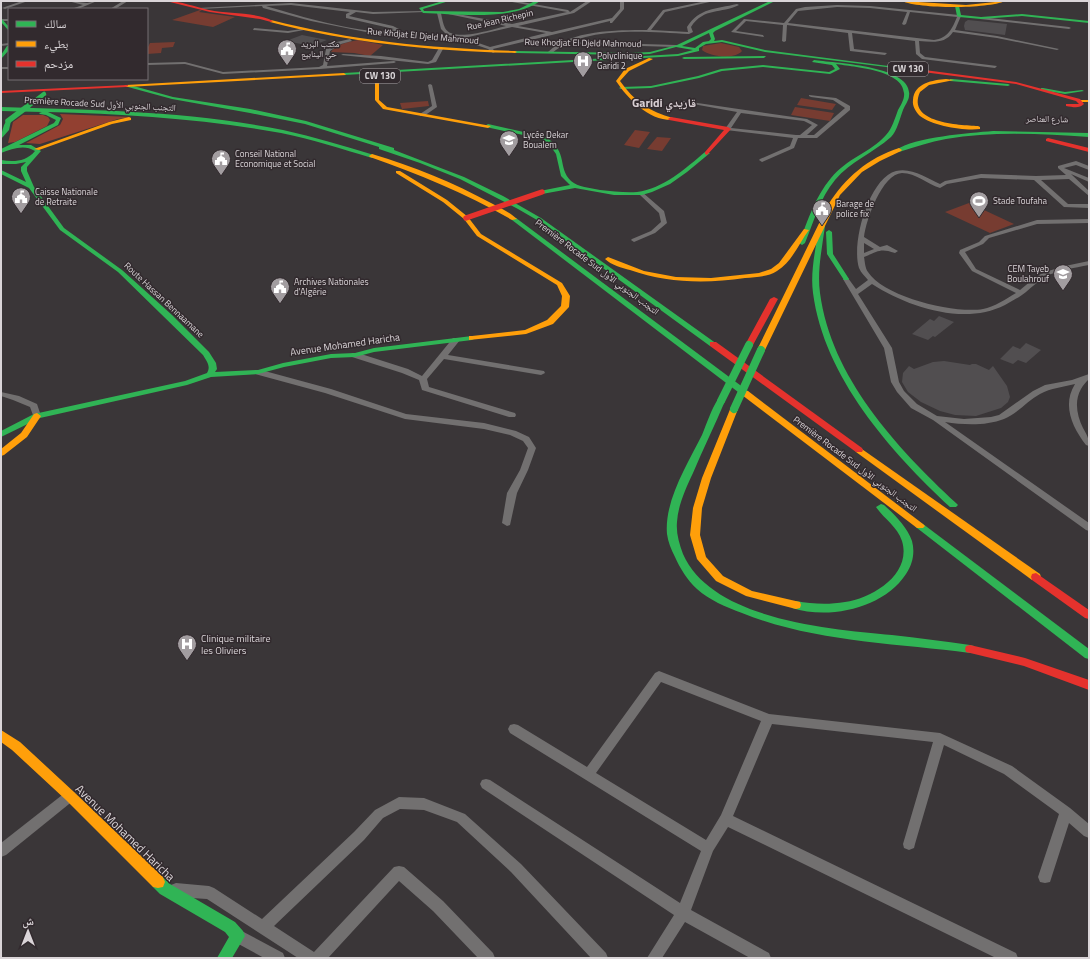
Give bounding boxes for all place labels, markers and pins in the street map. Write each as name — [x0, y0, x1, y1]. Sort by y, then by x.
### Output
place label: مكتب البريد حي الينابيع — [301, 37, 339, 61]
public building icon: مكتب البريد حي الينابيع — [276, 38, 298, 66]
place label: Polyclinique Garidi 2 — [597, 49, 643, 72]
hospital icon: Polyclinique Garidi 2 — [572, 50, 594, 78]
place label: Lycée Dekar Boualem — [523, 128, 568, 151]
school or university icon: Lycée Dekar Boualem — [498, 129, 520, 157]
place label: Conseil National Economique et Social — [235, 147, 315, 170]
public building icon: Conseil National Economique et Social — [210, 148, 232, 176]
place label: Caisse Nationale de Retraite — [35, 185, 98, 208]
public building icon: Caisse Nationale de Retraite — [10, 186, 32, 214]
sports icon: Stade Toufaha — [968, 190, 990, 218]
place label: Stade Toufaha — [993, 194, 1048, 207]
place label: Barage de police fix — [836, 197, 875, 220]
public building icon: Barage de police fix — [811, 198, 833, 226]
place label: CEM Tayeb Boulahrouf — [1007, 262, 1049, 285]
school or university icon: CEM Tayeb Boulahrouf — [1052, 263, 1074, 291]
place label: Archives Nationales d'Algérie — [294, 275, 369, 298]
public building icon: Archives Nationales d'Algérie — [269, 276, 291, 304]
place label: Clinique militaire les Oliviers — [201, 631, 271, 658]
hospital icon: Clinique militaire les Oliviers — [176, 633, 198, 661]

